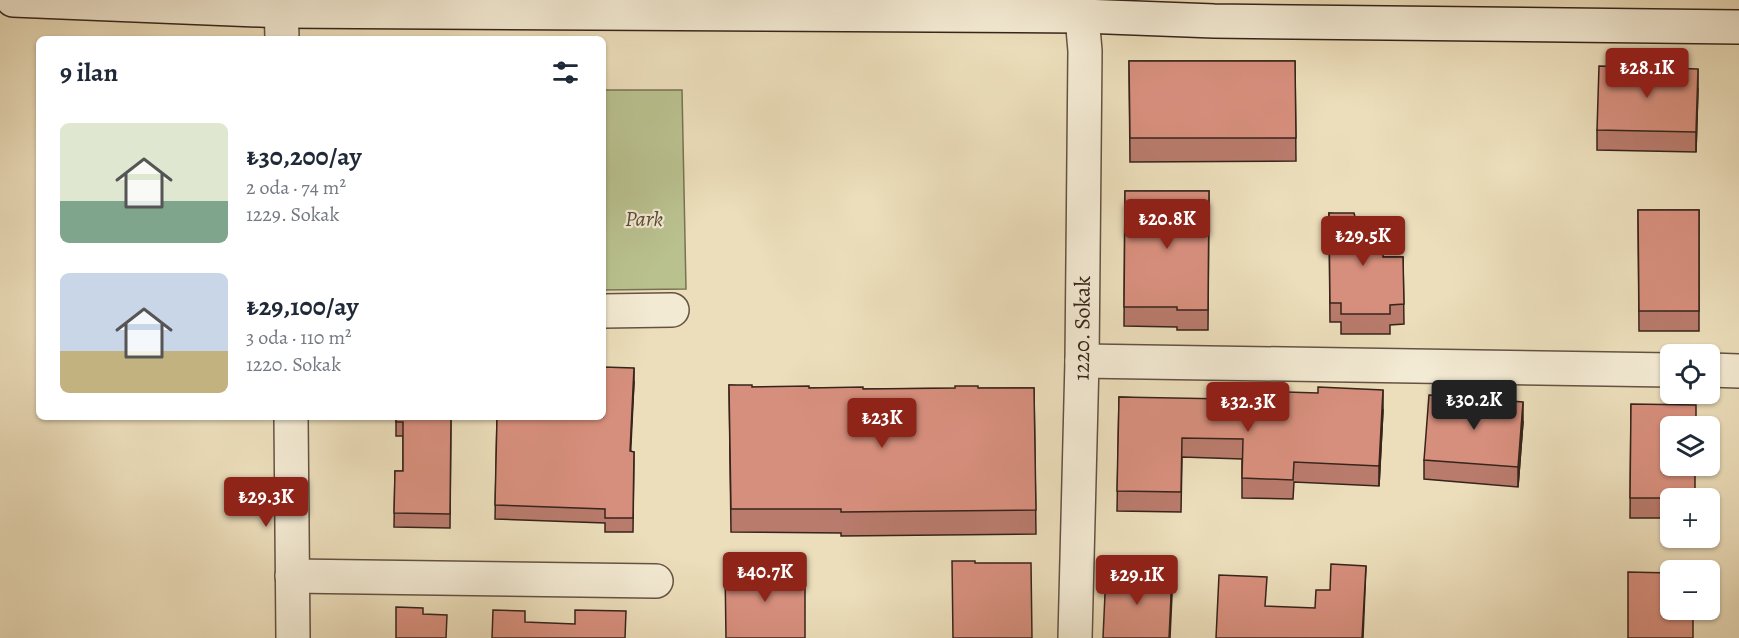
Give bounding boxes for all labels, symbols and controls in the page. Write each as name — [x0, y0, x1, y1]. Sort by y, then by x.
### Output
pin: ₺28.1K — [1598, 48, 1696, 99]
text: ₺28.1K — [1620, 54, 1674, 81]
text: 9 ilan — [60, 55, 118, 90]
icon: filters — [549, 56, 582, 89]
text: ₺30,200/ay — [246, 139, 361, 174]
icon: home — [108, 147, 180, 219]
text: 2 oda · 74 m² — [246, 174, 346, 201]
pin: ₺20.8K — [1118, 199, 1216, 250]
text: 1229. Sokak — [246, 201, 340, 228]
park label: Park — [625, 204, 663, 234]
text: ₺20.8K — [1138, 205, 1196, 232]
pin: ₺29.5K — [1314, 216, 1412, 267]
text: ₺29.5K — [1335, 222, 1391, 249]
street label: 1220. Sokak — [1067, 276, 1098, 381]
text: ₺29,100/ay — [246, 289, 359, 324]
icon: home — [108, 297, 180, 369]
text: 3 oda · 110 m² — [246, 324, 352, 351]
map controls — [1660, 344, 1720, 620]
button: locate — [1660, 344, 1720, 404]
text: 1220. Sokak — [246, 351, 341, 378]
pin: ₺30.2K — [1425, 380, 1523, 431]
pin: ₺32.3K — [1199, 382, 1297, 433]
text: ₺30.2K — [1446, 386, 1502, 413]
text: ₺32.3K — [1220, 388, 1276, 415]
pin: ₺23K — [846, 398, 918, 449]
text: ₺23K — [861, 404, 903, 431]
button: layers — [1660, 416, 1720, 476]
pin: ₺29.3K — [217, 477, 315, 528]
text: ₺29.3K — [238, 483, 294, 510]
button: + — [1660, 488, 1720, 548]
pin: ₺40.7K — [716, 552, 814, 603]
pin: ₺29.1K — [1088, 555, 1186, 606]
text: ₺40.7K — [737, 558, 793, 585]
button: − — [1660, 560, 1720, 620]
text: ₺29.1K — [1110, 561, 1164, 588]

